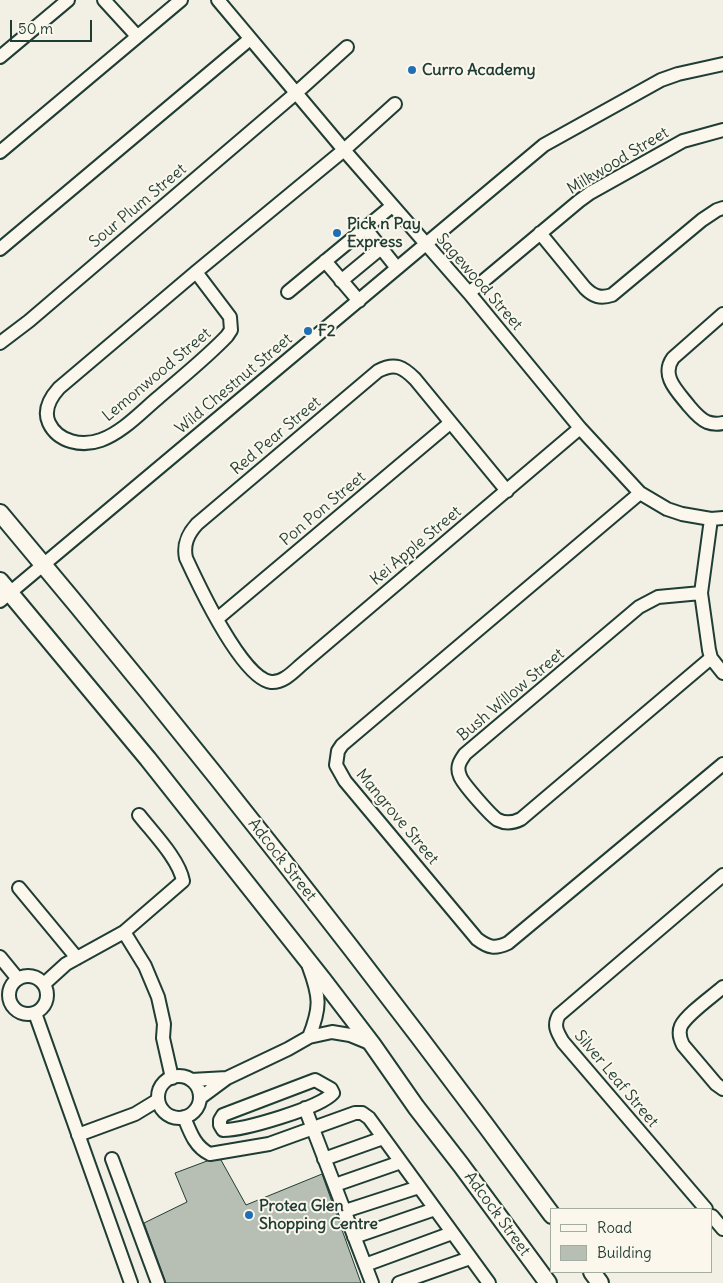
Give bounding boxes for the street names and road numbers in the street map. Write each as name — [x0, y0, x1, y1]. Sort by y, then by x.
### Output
street label: Milkwood Street — [564, 123, 672, 199]
street label: Sour Plum Street — [86, 160, 190, 252]
street label: Sagewood Street — [432, 230, 526, 334]
street label: Lemonwood Street — [99, 324, 215, 426]
street label: Wild Chestnut Street — [172, 330, 296, 438]
street label: Red Pear Street — [227, 393, 325, 479]
street label: Pon Pon Street — [276, 468, 370, 550]
street label: Kei Apple Street — [367, 502, 465, 590]
street label: Bush Willow Street — [454, 645, 568, 745]
street label: Mangrove Street — [352, 765, 442, 869]
street label: Adcock Street — [244, 815, 320, 905]
street label: Silver Leaf Street — [570, 1027, 662, 1131]
street label: Adcock Street — [460, 1168, 534, 1260]

